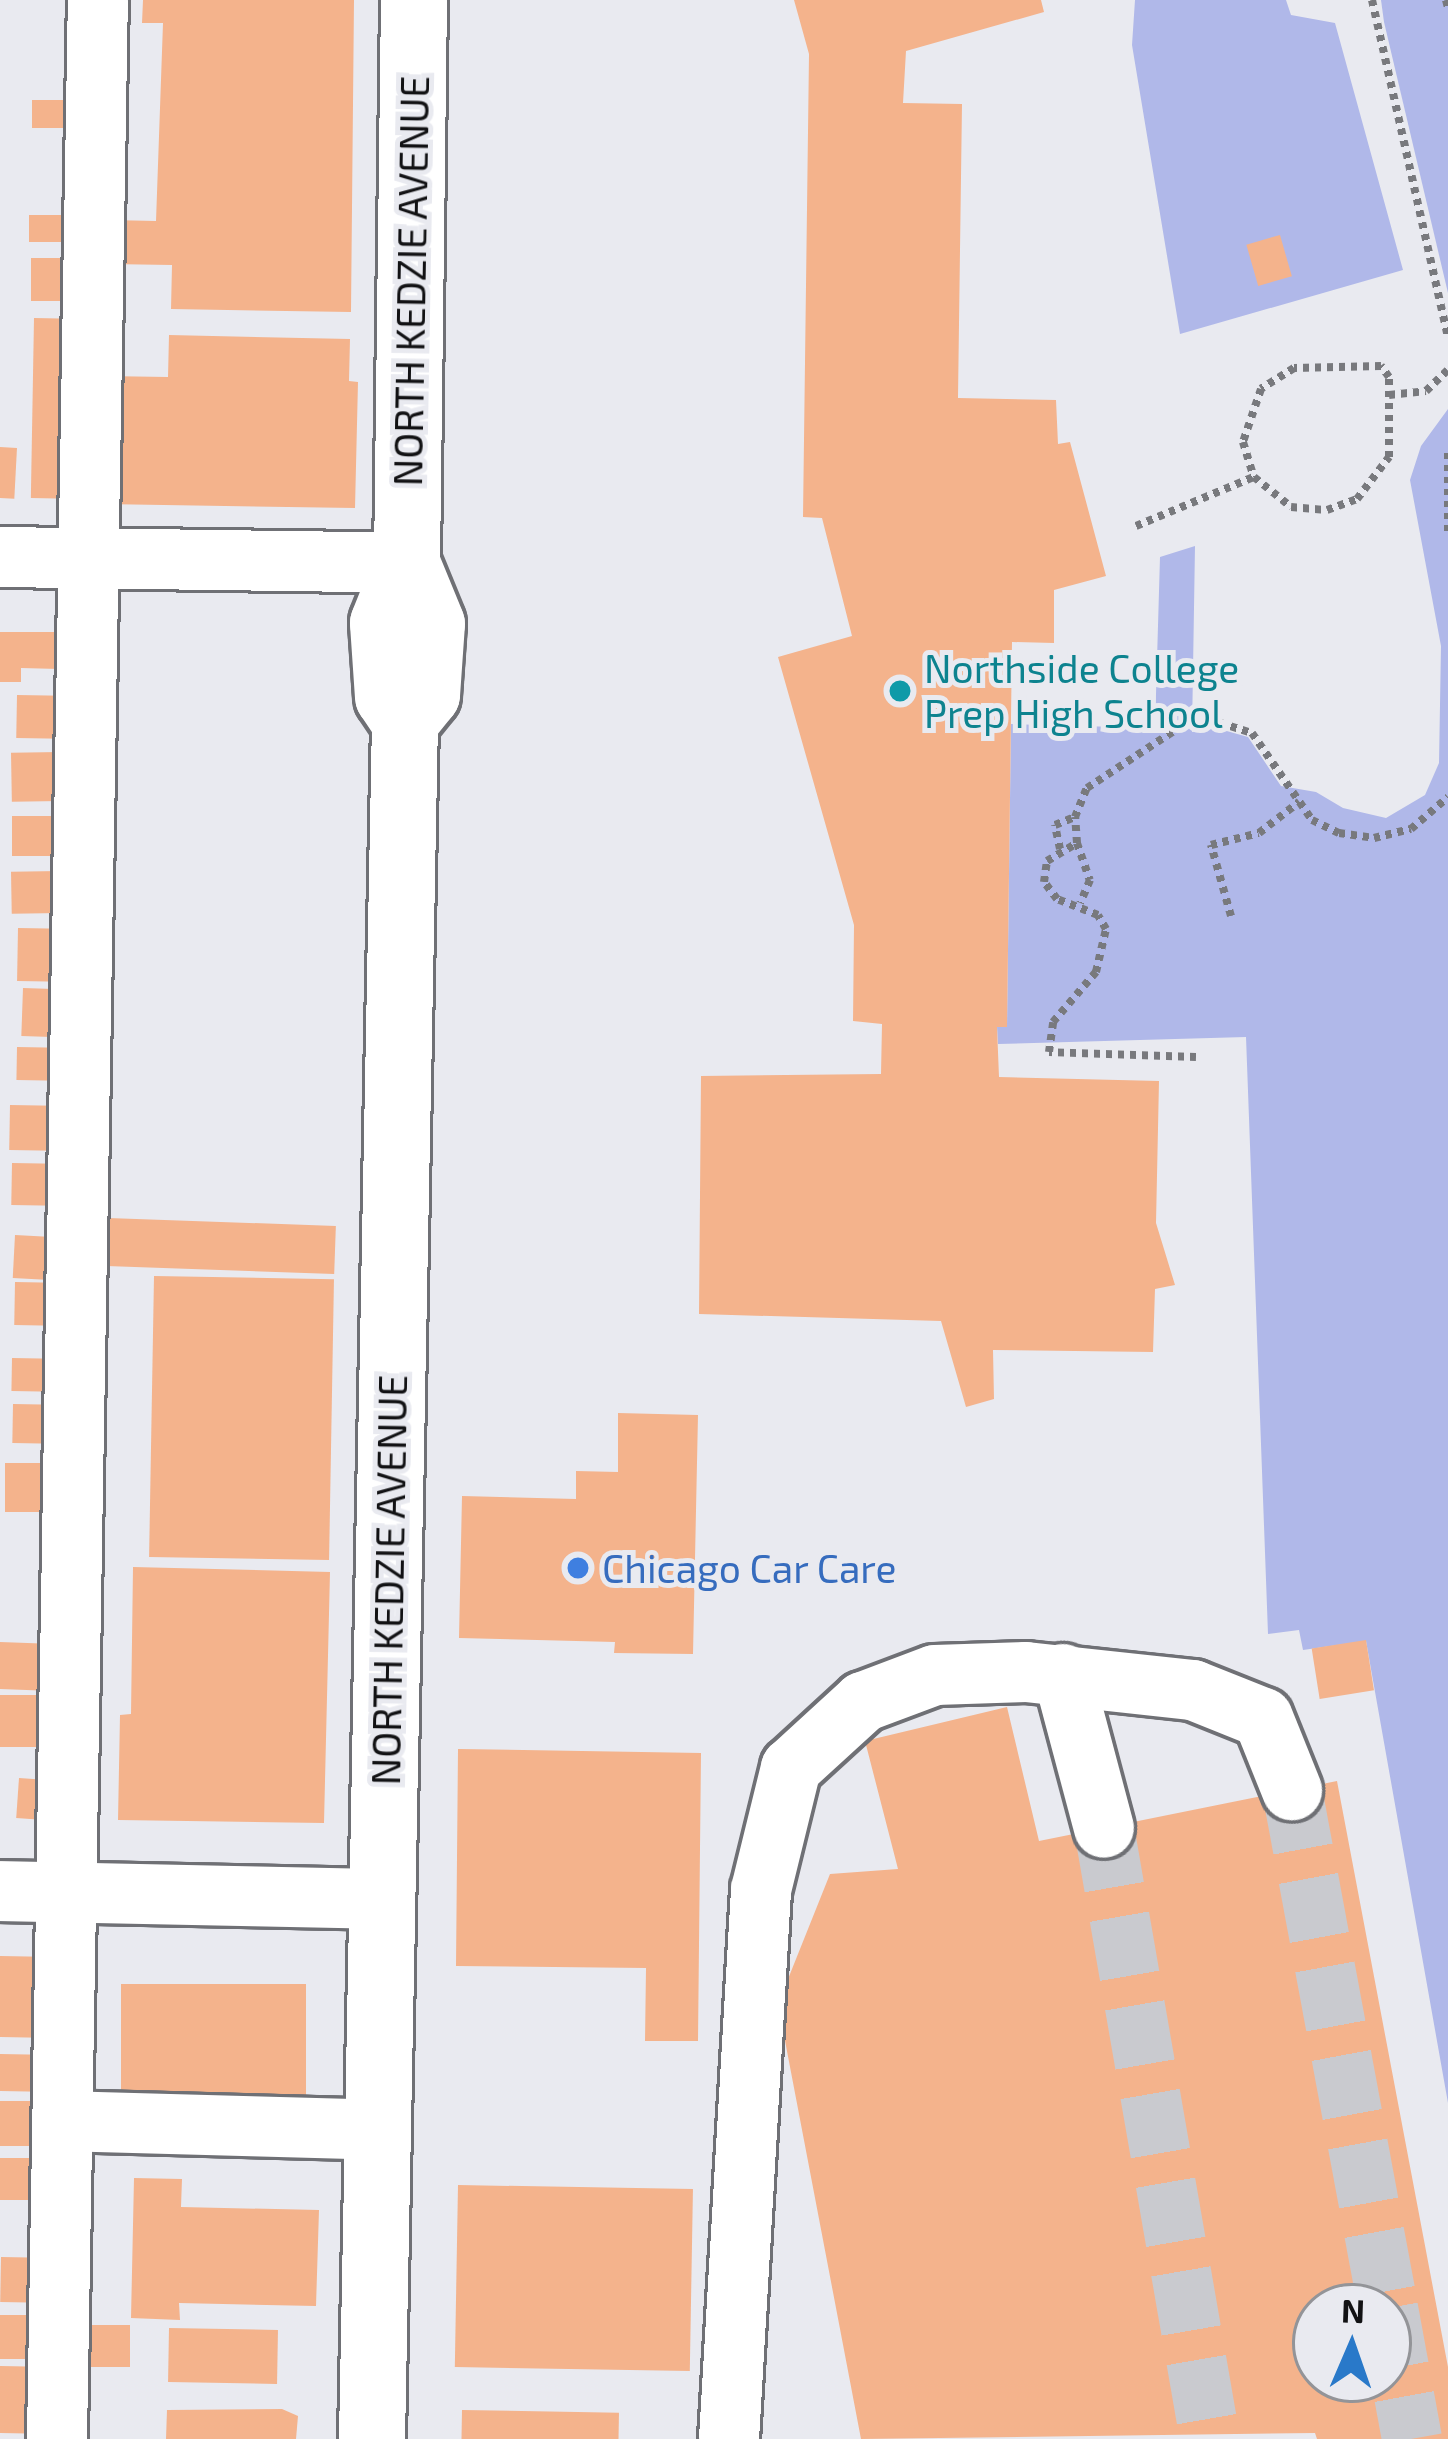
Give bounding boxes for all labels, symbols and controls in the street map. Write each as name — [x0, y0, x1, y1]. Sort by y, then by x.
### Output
street label: NORTH KEDZIE AVENUE — [384, 75, 438, 487]
place label: Northside College Prep High School — [924, 646, 1239, 737]
marker: Northside College Prep High School — [887, 678, 913, 704]
street label: NORTH KEDZIE AVENUE — [362, 1374, 416, 1786]
place label: Chicago Car Care — [602, 1545, 897, 1591]
marker: Chicago Car Care — [565, 1555, 591, 1581]
north arrow — [1292, 2283, 1412, 2403]
text: N — [1341, 2290, 1366, 2330]

